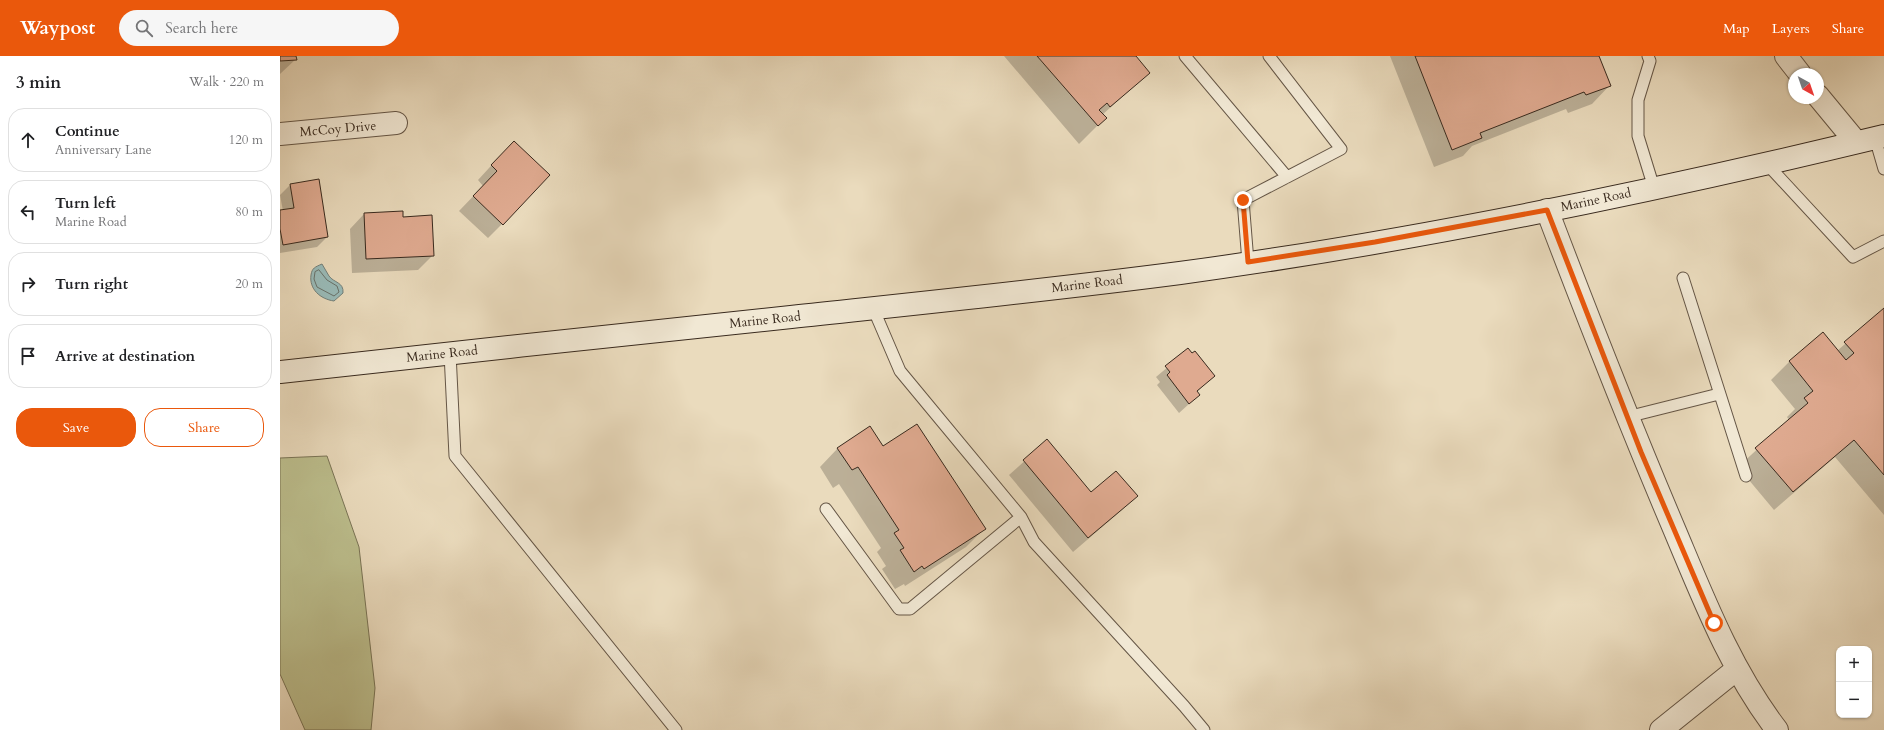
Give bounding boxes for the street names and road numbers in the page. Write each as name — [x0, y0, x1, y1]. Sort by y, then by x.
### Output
street label: McCoy Drive — [299, 117, 377, 141]
street label: Marine Road — [1559, 184, 1633, 216]
street label: Marine Road — [1050, 271, 1124, 297]
street label: Marine Road — [728, 307, 802, 333]
street label: Marine Road — [405, 341, 479, 367]

